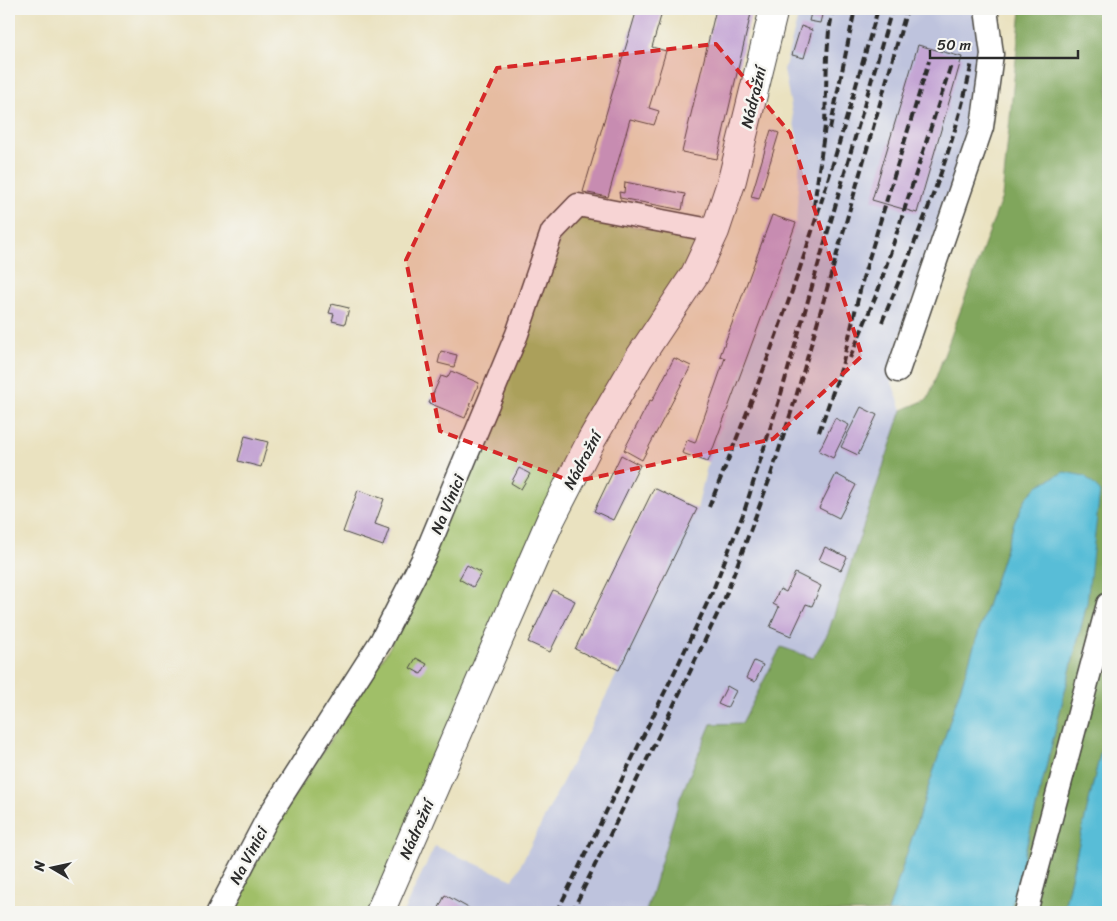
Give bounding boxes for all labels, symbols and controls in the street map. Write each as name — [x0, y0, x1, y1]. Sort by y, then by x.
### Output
scale bar — [930, 28, 1077, 60]
text: 50 m — [937, 32, 972, 58]
street label: Nádražní — [732, 61, 776, 131]
street label: Nádražní — [555, 423, 611, 495]
street label: Na Vinici — [422, 469, 473, 539]
street label: Nádražní — [390, 792, 444, 864]
street label: Na Vinici — [221, 820, 276, 890]
north arrow — [28, 844, 78, 894]
text: N — [26, 859, 53, 874]

